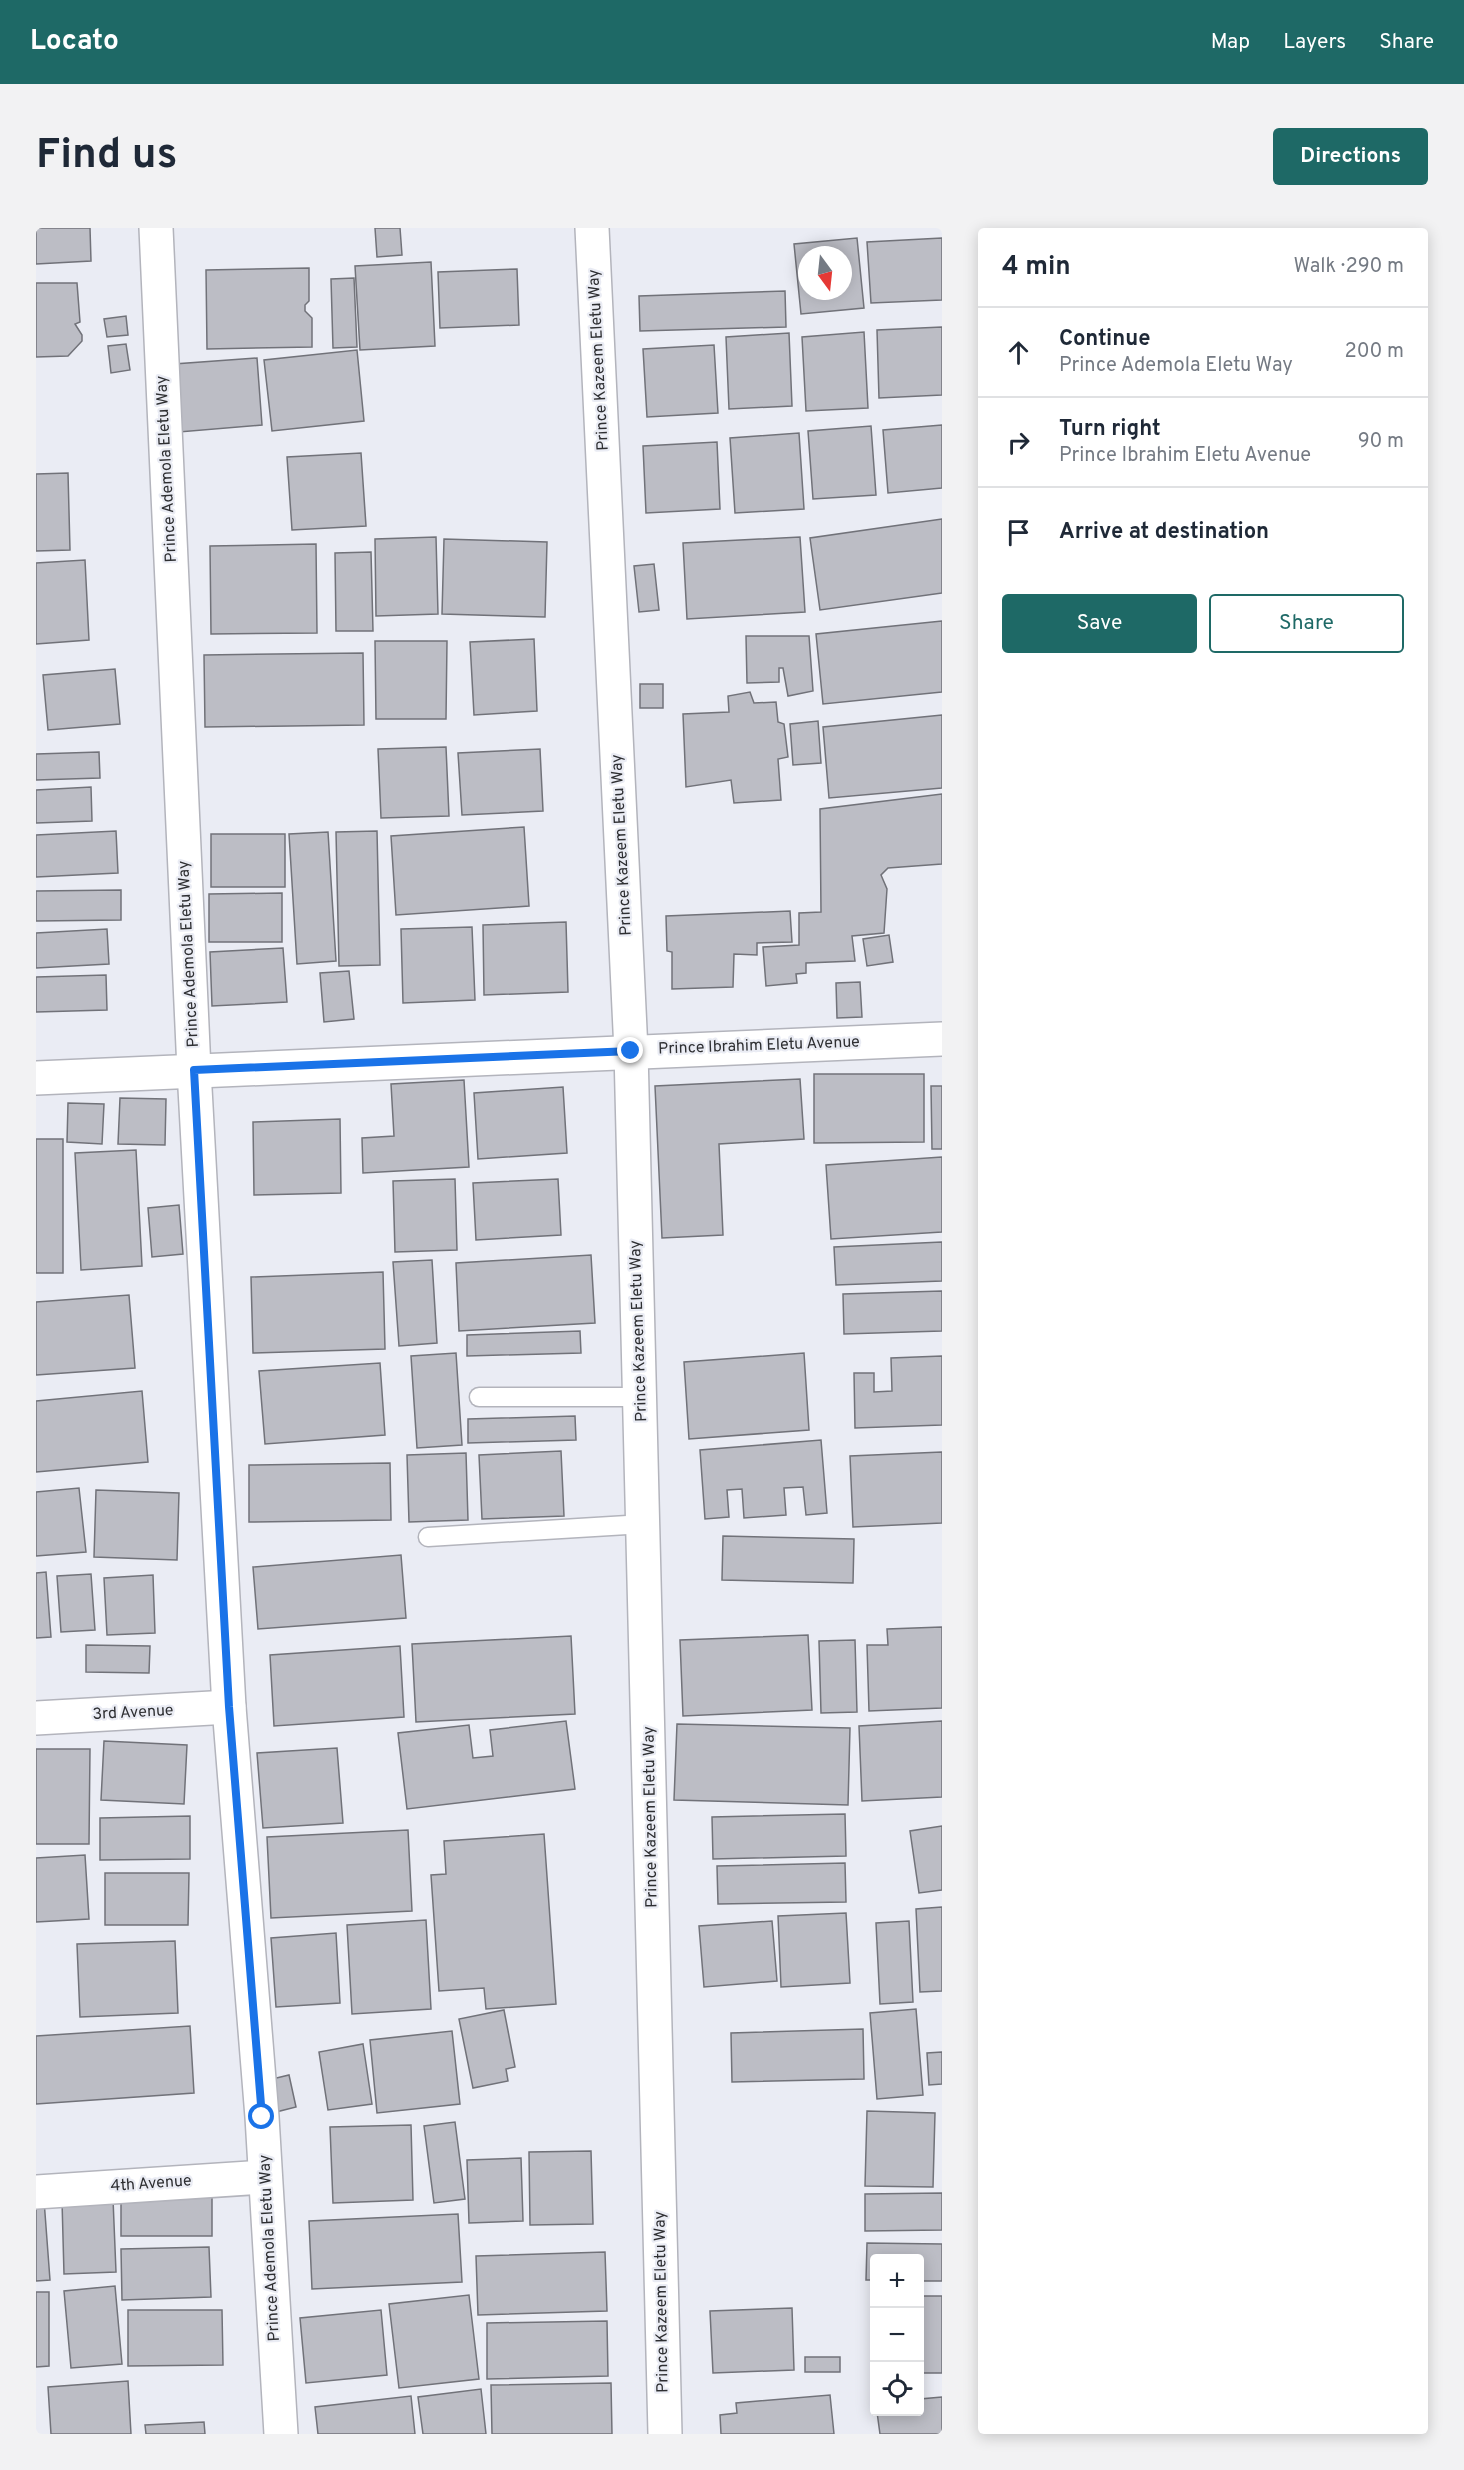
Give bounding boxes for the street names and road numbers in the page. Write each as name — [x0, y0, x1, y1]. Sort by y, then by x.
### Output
street label: Prince Kazeem Eletu Way — [584, 269, 614, 451]
street label: Prince Ademola Eletu Way — [152, 375, 182, 563]
street label: Prince Kazeem Eletu Way — [607, 754, 637, 936]
street label: Prince Ademola Eletu Way — [174, 860, 204, 1048]
street label: Prince Ibrahim Eletu Avenue — [658, 1032, 860, 1060]
street label: Prince Kazeem Eletu Way — [626, 1240, 652, 1422]
street label: 3rd Avenue — [92, 1701, 174, 1725]
street label: Prince Kazeem Eletu Way — [639, 1726, 663, 1908]
street label: Prince Ademola Eletu Way — [255, 2154, 285, 2342]
street label: 4th Avenue — [110, 2171, 192, 2197]
street label: Prince Kazeem Eletu Way — [650, 2211, 674, 2393]

